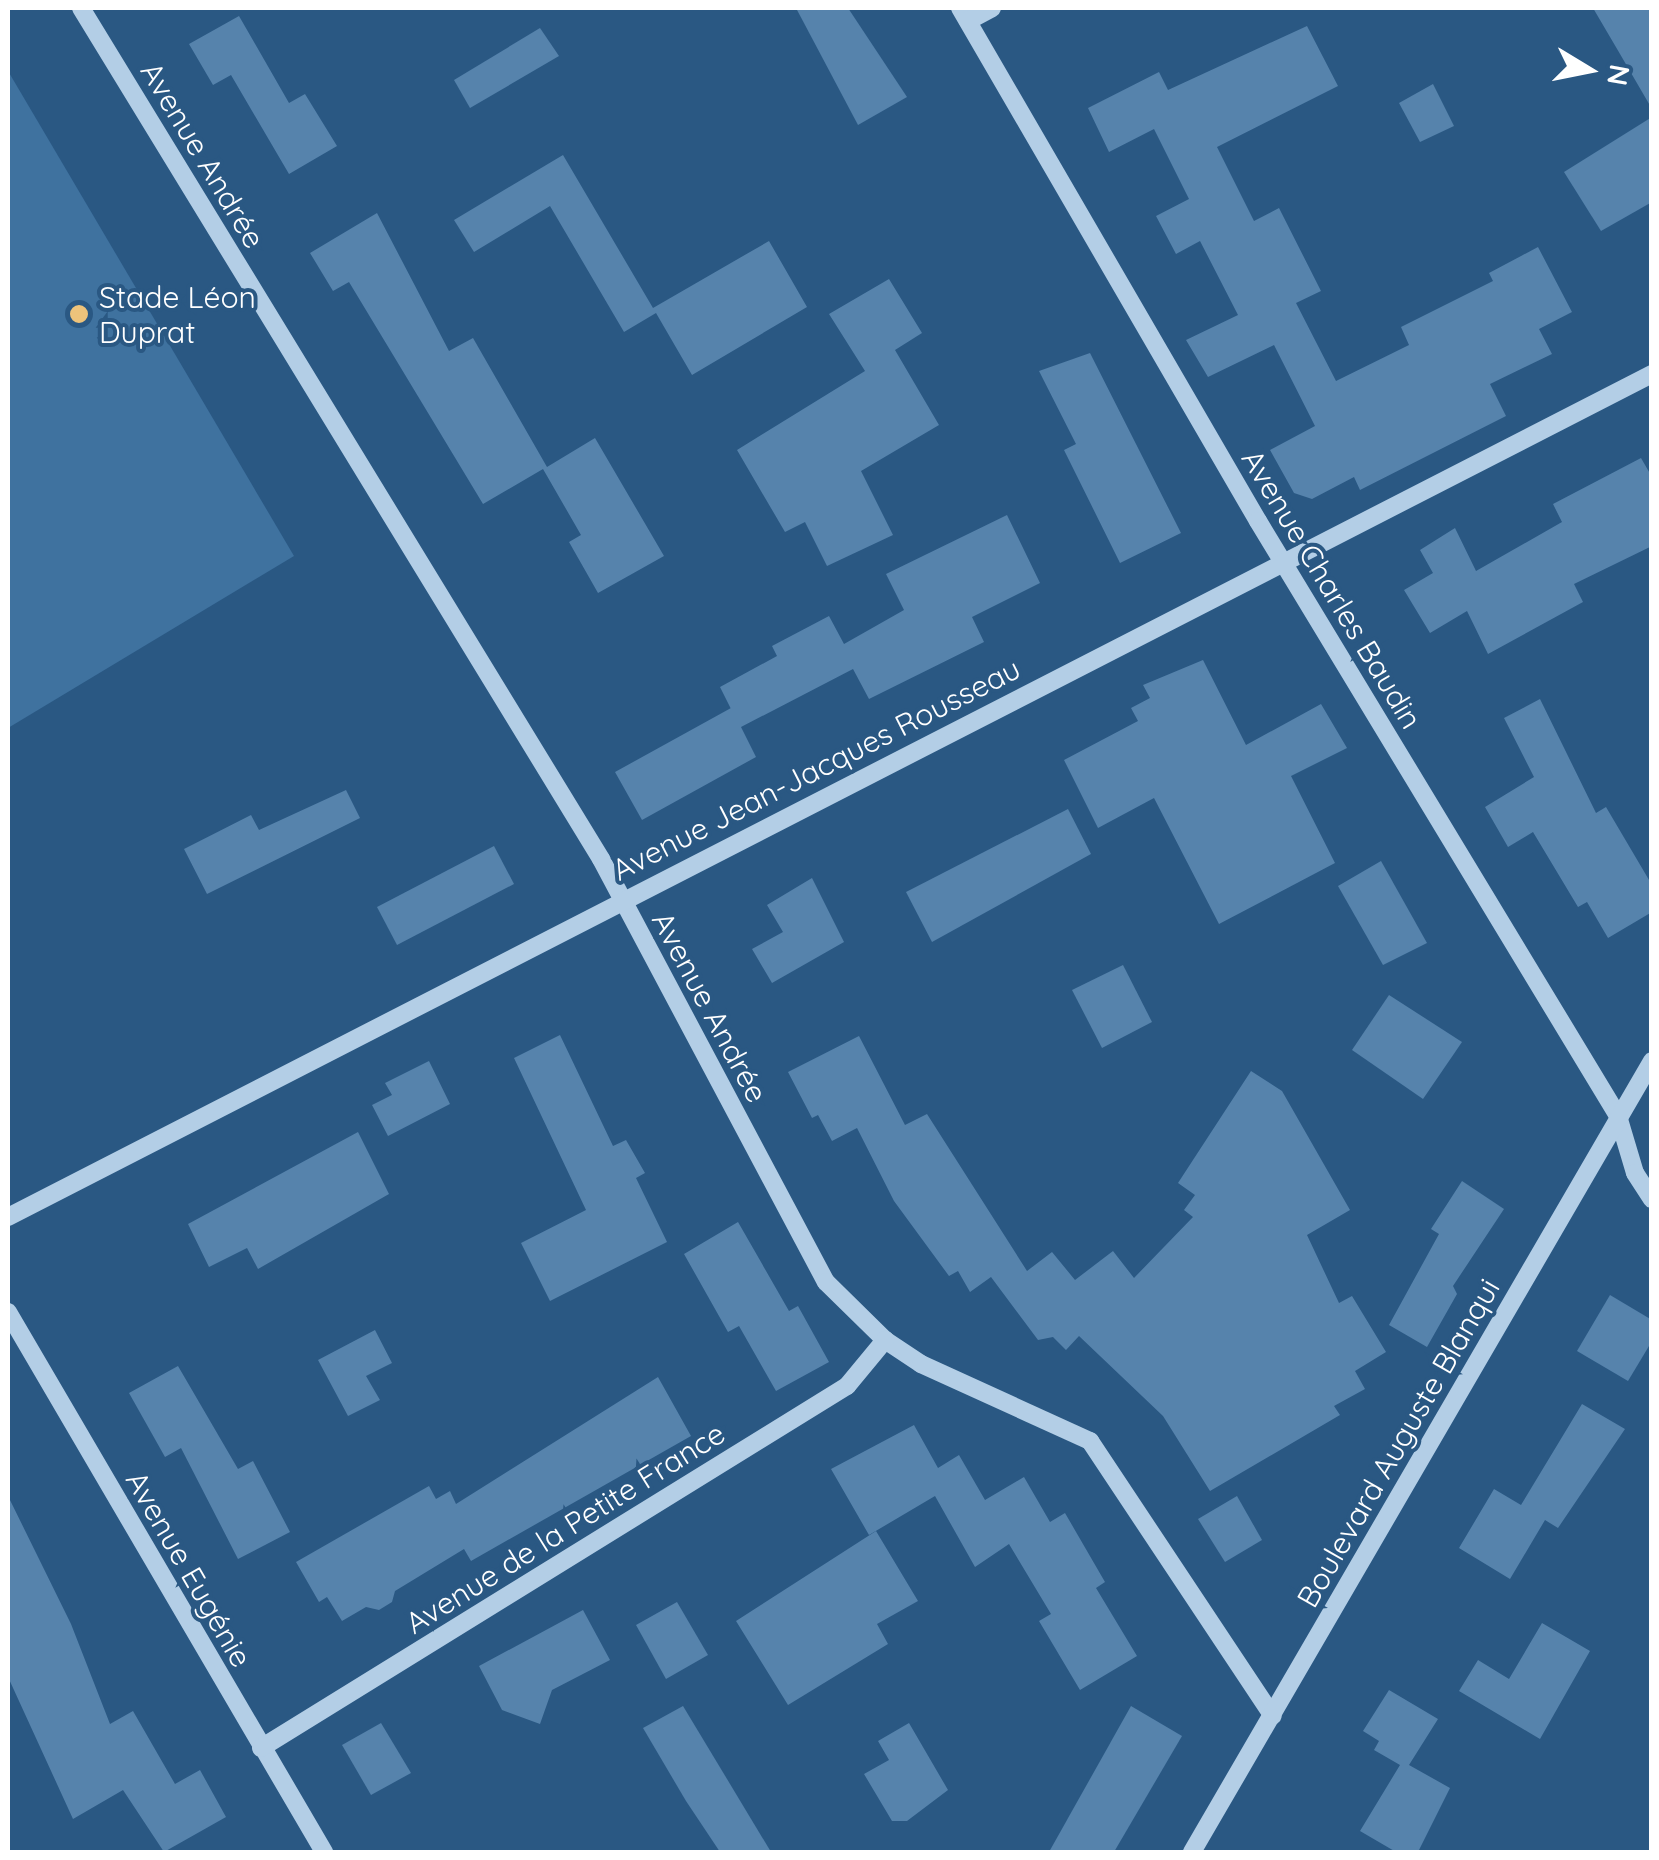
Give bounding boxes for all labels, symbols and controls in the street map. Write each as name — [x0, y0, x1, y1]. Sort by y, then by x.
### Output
north arrow — [1539, 20, 1639, 120]
street label: Avenue Andrée — [133, 56, 273, 254]
text: N — [1600, 62, 1638, 88]
place label: Stade Léon Duprat — [99, 279, 256, 350]
marker: Stade Léon Duprat — [68, 303, 90, 325]
street label: Avenue Charles Baudin — [1234, 443, 1430, 735]
street label: Avenue Jean-Jacques Rousseau — [606, 650, 1026, 888]
street label: Avenue Andrée — [645, 906, 775, 1108]
street label: Boulevard Auguste Blanqui — [1289, 1272, 1507, 1614]
street label: Avenue de la Petite France — [399, 1415, 731, 1641]
street label: Avenue Eugénie — [118, 1465, 260, 1673]

